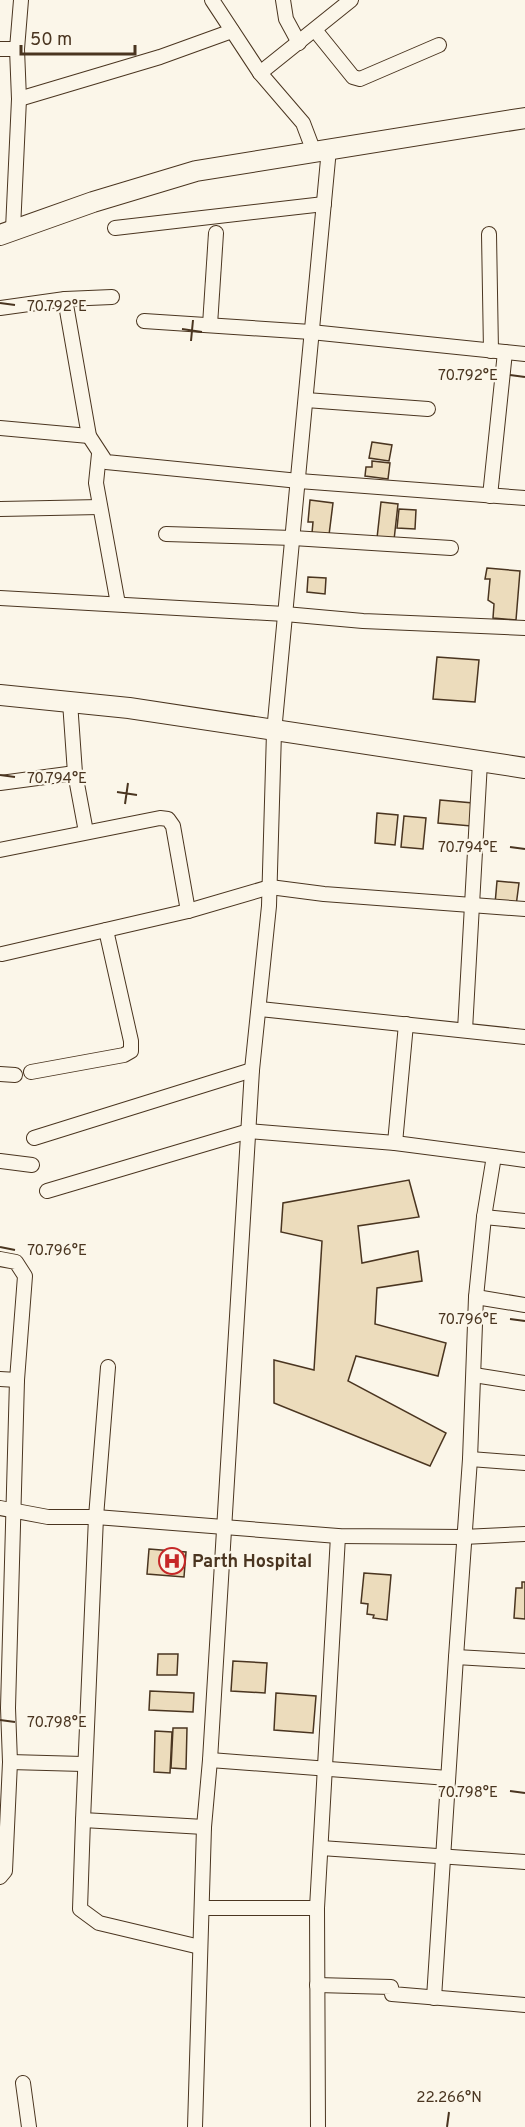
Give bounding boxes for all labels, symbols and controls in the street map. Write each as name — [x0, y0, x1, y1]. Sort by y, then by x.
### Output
scale bar — [21, 18, 135, 56]
text: 50 m — [30, 29, 72, 52]
text: 70.792°E — [27, 298, 87, 317]
text: 70.792°E — [438, 367, 498, 386]
text: 70.794°E — [27, 770, 87, 789]
text: 70.794°E — [438, 839, 498, 858]
text: 70.796°E — [27, 1242, 87, 1261]
text: 70.796°E — [438, 1311, 498, 1330]
hospital icon: Parth Hospital — [157, 1546, 187, 1576]
place label: Parth Hospital — [192, 1551, 312, 1574]
text: 70.798°E — [27, 1714, 87, 1733]
text: 70.798°E — [438, 1784, 498, 1803]
text: 22.266°N — [416, 2089, 482, 2108]

